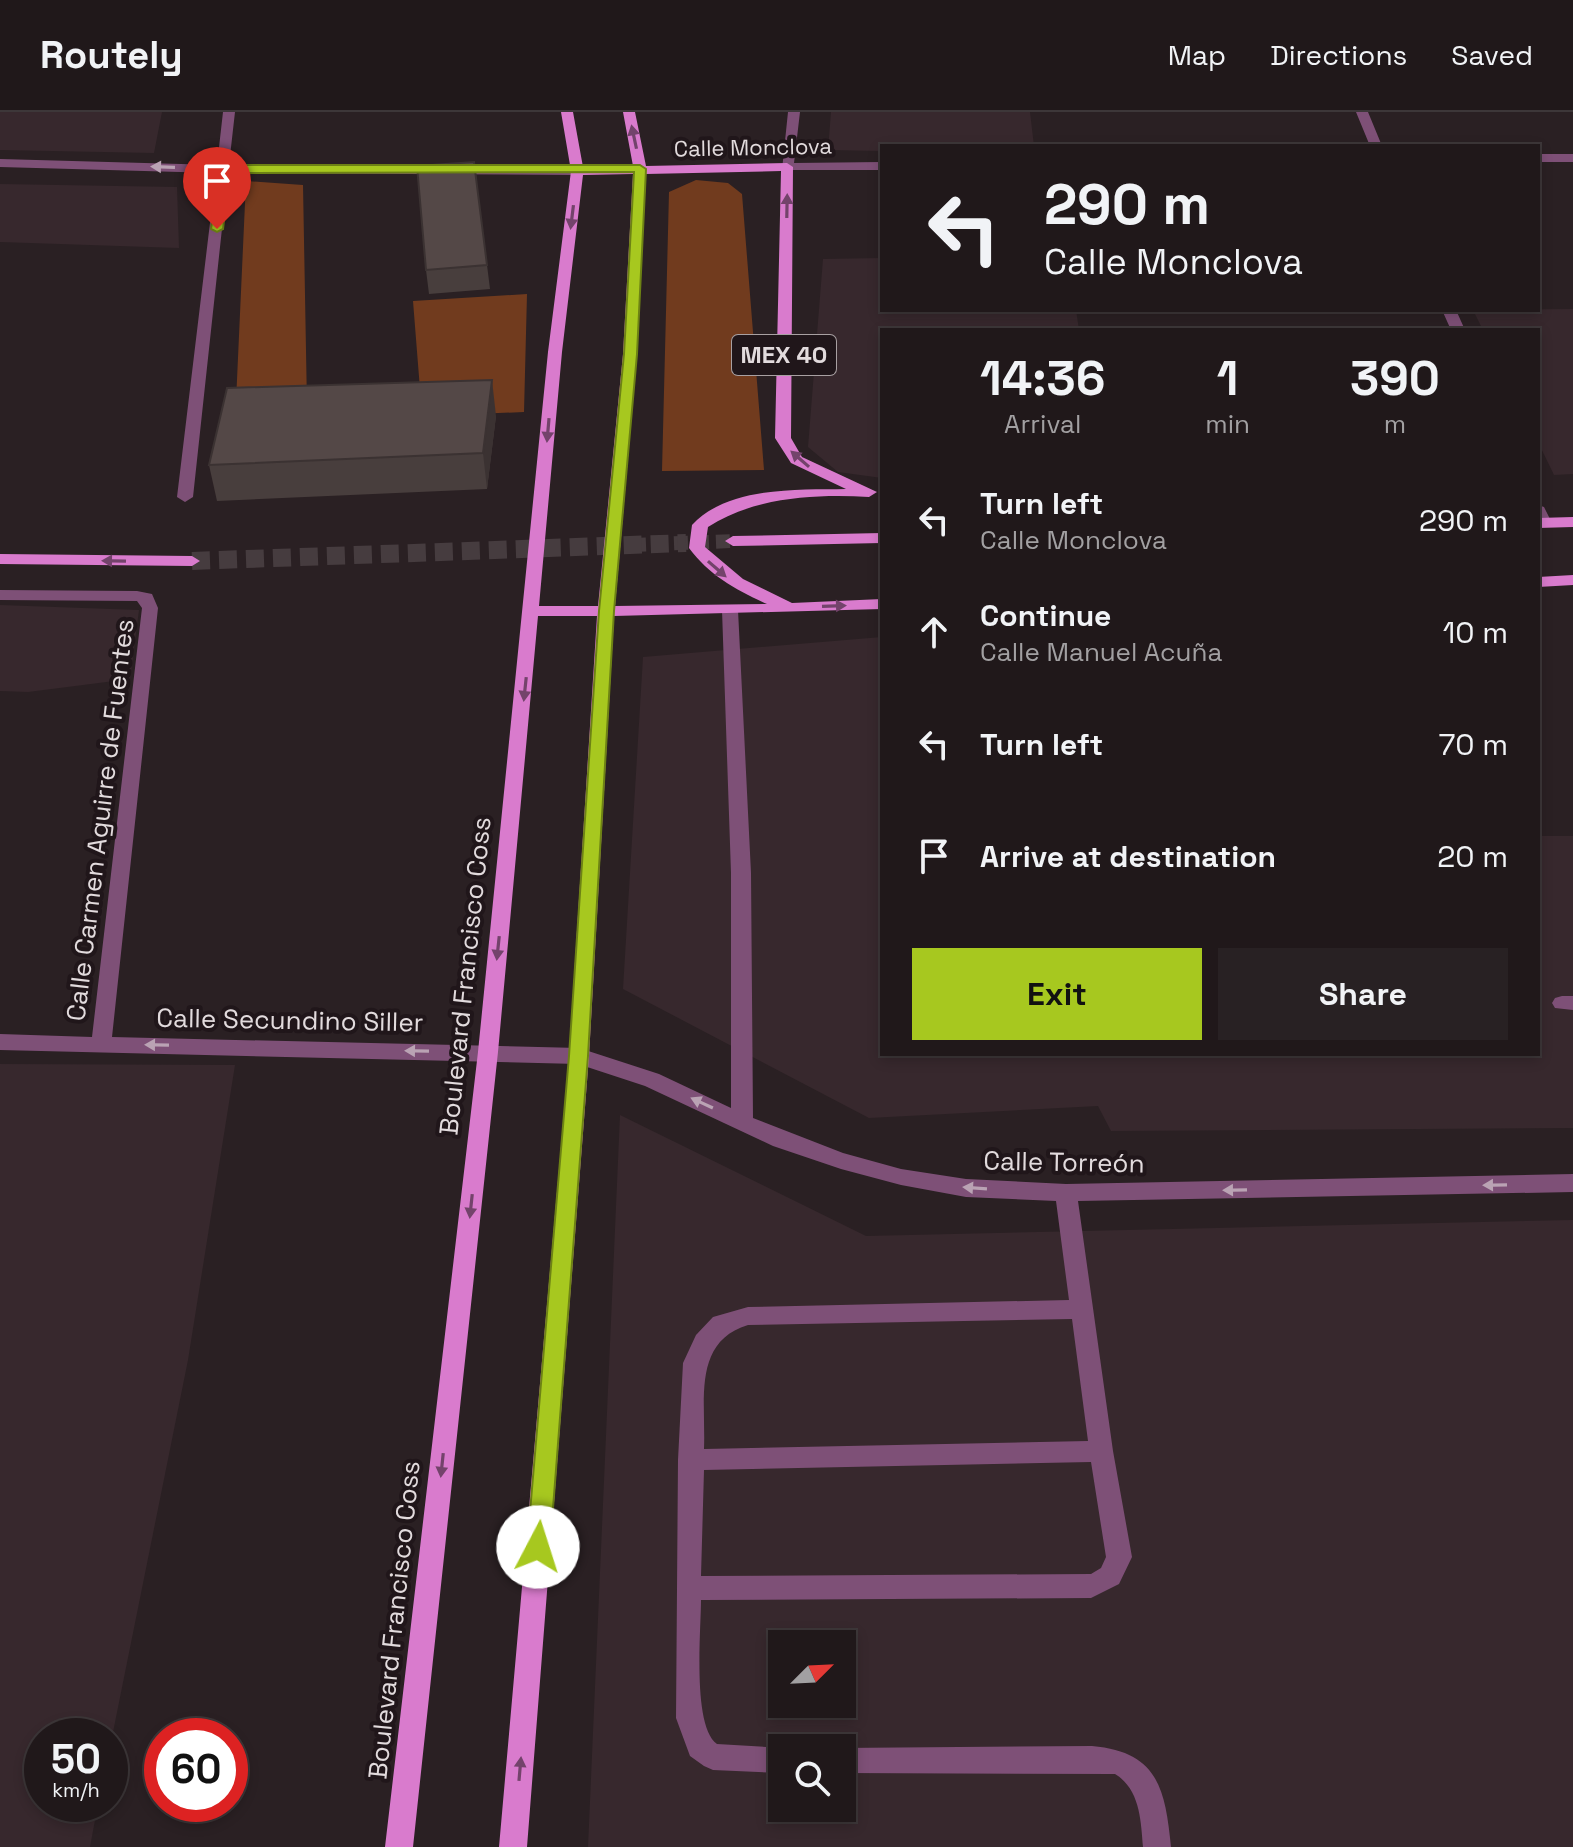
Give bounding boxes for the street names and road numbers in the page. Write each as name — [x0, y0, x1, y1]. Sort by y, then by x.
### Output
street label: Calle Monclova — [674, 132, 833, 162]
road number: MEX 40 — [732, 335, 836, 375]
street label: Calle Carmen Aguirre de Fuentes — [58, 617, 142, 1023]
street label: Boulevard Francisco Coss — [431, 815, 499, 1137]
street label: Calle Secundino Siller — [156, 1001, 424, 1039]
street label: Calle Torreón — [983, 1144, 1145, 1180]
street label: Boulevard Francisco Coss — [360, 1459, 428, 1781]

